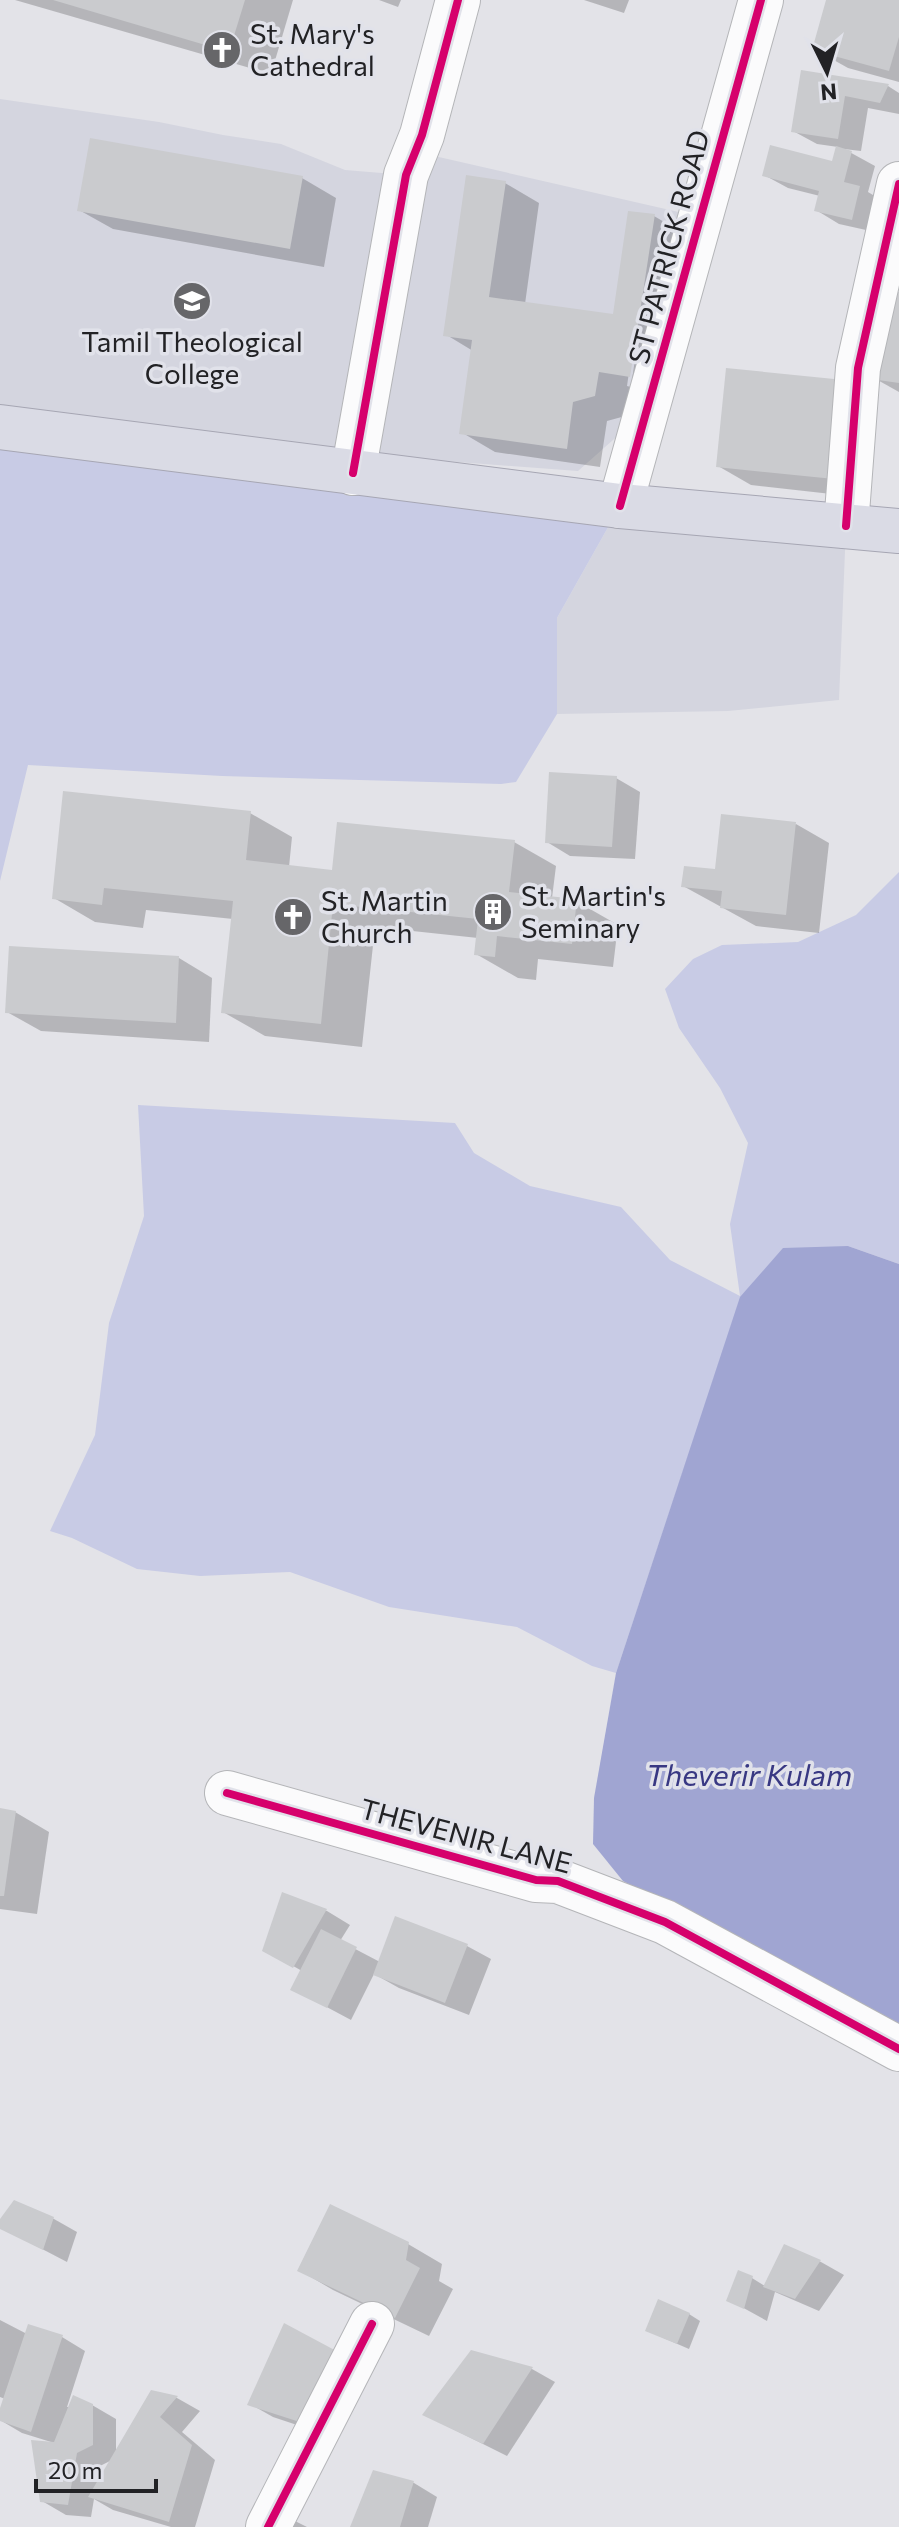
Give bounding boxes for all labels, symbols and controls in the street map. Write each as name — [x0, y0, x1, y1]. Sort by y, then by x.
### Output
place label: St. Mary's Cathedral — [250, 16, 375, 82]
church icon: St. Mary's Cathedral — [201, 29, 243, 71]
north arrow — [787, 32, 867, 112]
text: N — [819, 78, 838, 107]
street label: ST PATRICK ROAD — [620, 126, 716, 367]
school or university icon: Tamil Theological College — [171, 280, 213, 322]
place label: Tamil Theological College — [81, 324, 303, 390]
place label: St. Martin's Seminary — [521, 878, 666, 944]
place label: St. Martin Church — [321, 883, 448, 949]
building icon: St. Martin's Seminary — [472, 891, 514, 933]
church icon: St. Martin Church — [272, 896, 314, 938]
water label: Theverir Kulam — [646, 1755, 852, 1792]
street label: THEVENIR LANE — [357, 1790, 576, 1880]
scale bar — [36, 2443, 156, 2493]
text: 20 m — [48, 2455, 102, 2484]

